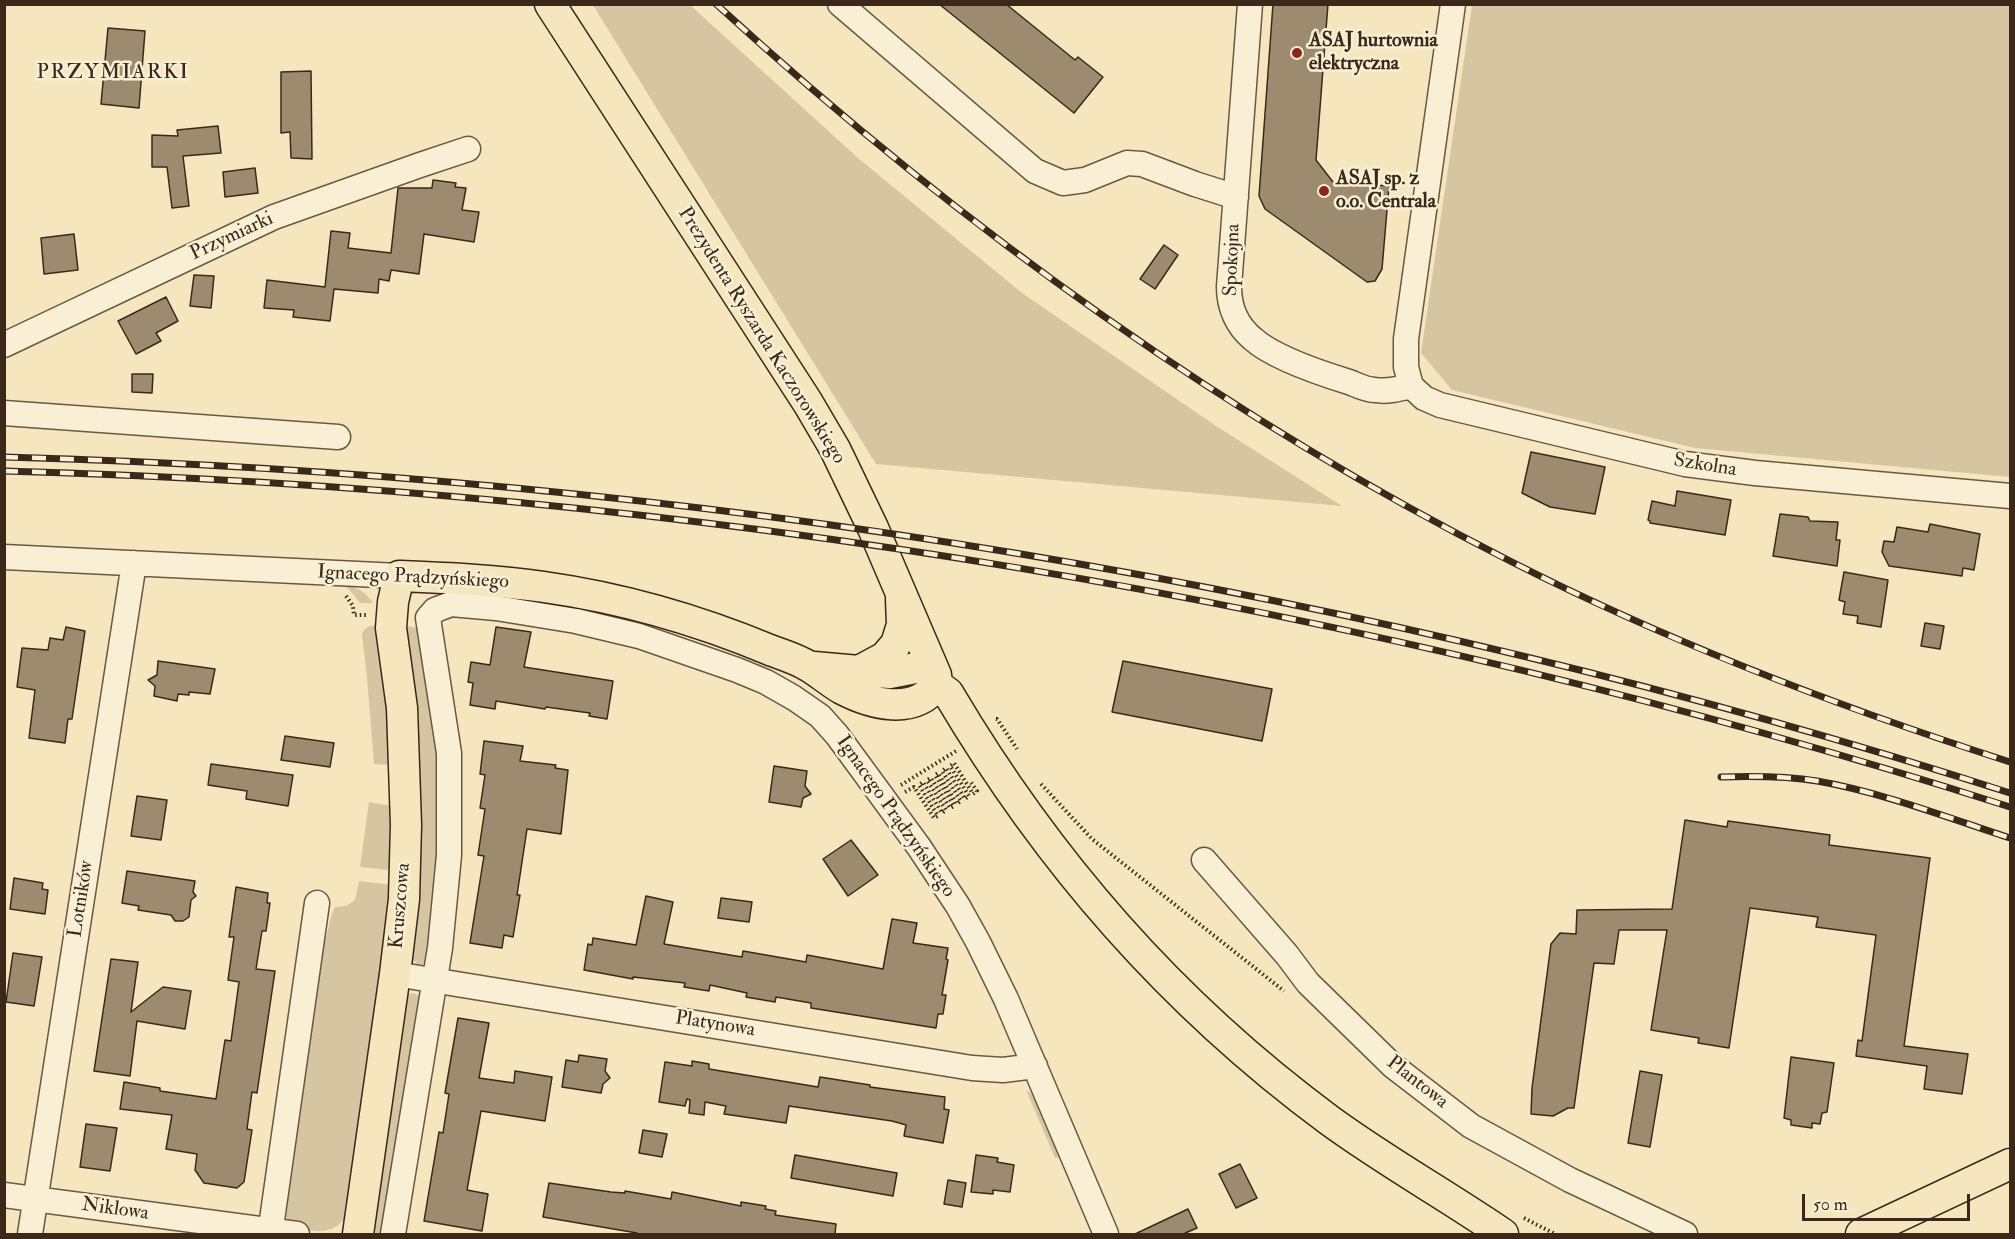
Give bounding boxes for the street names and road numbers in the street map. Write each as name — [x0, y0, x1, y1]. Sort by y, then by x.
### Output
street label: Prezydenta Ryszarda Kaczorowskiego — [672, 203, 850, 469]
street label: Przymiarki — [187, 207, 277, 267]
street label: Spokojna — [1220, 223, 1246, 297]
street label: Szkolna — [1672, 449, 1738, 483]
street label: Ignacego Prądzyńskiego — [317, 561, 509, 595]
street label: Ignacego Prądzyńskiego — [830, 732, 960, 902]
street label: Lotników — [64, 859, 100, 939]
street label: Kruszcowa — [385, 862, 417, 950]
street label: Platynowa — [673, 1007, 757, 1043]
street label: Plantowa — [1381, 1051, 1453, 1115]
street label: Niklowa — [80, 1193, 150, 1227]

